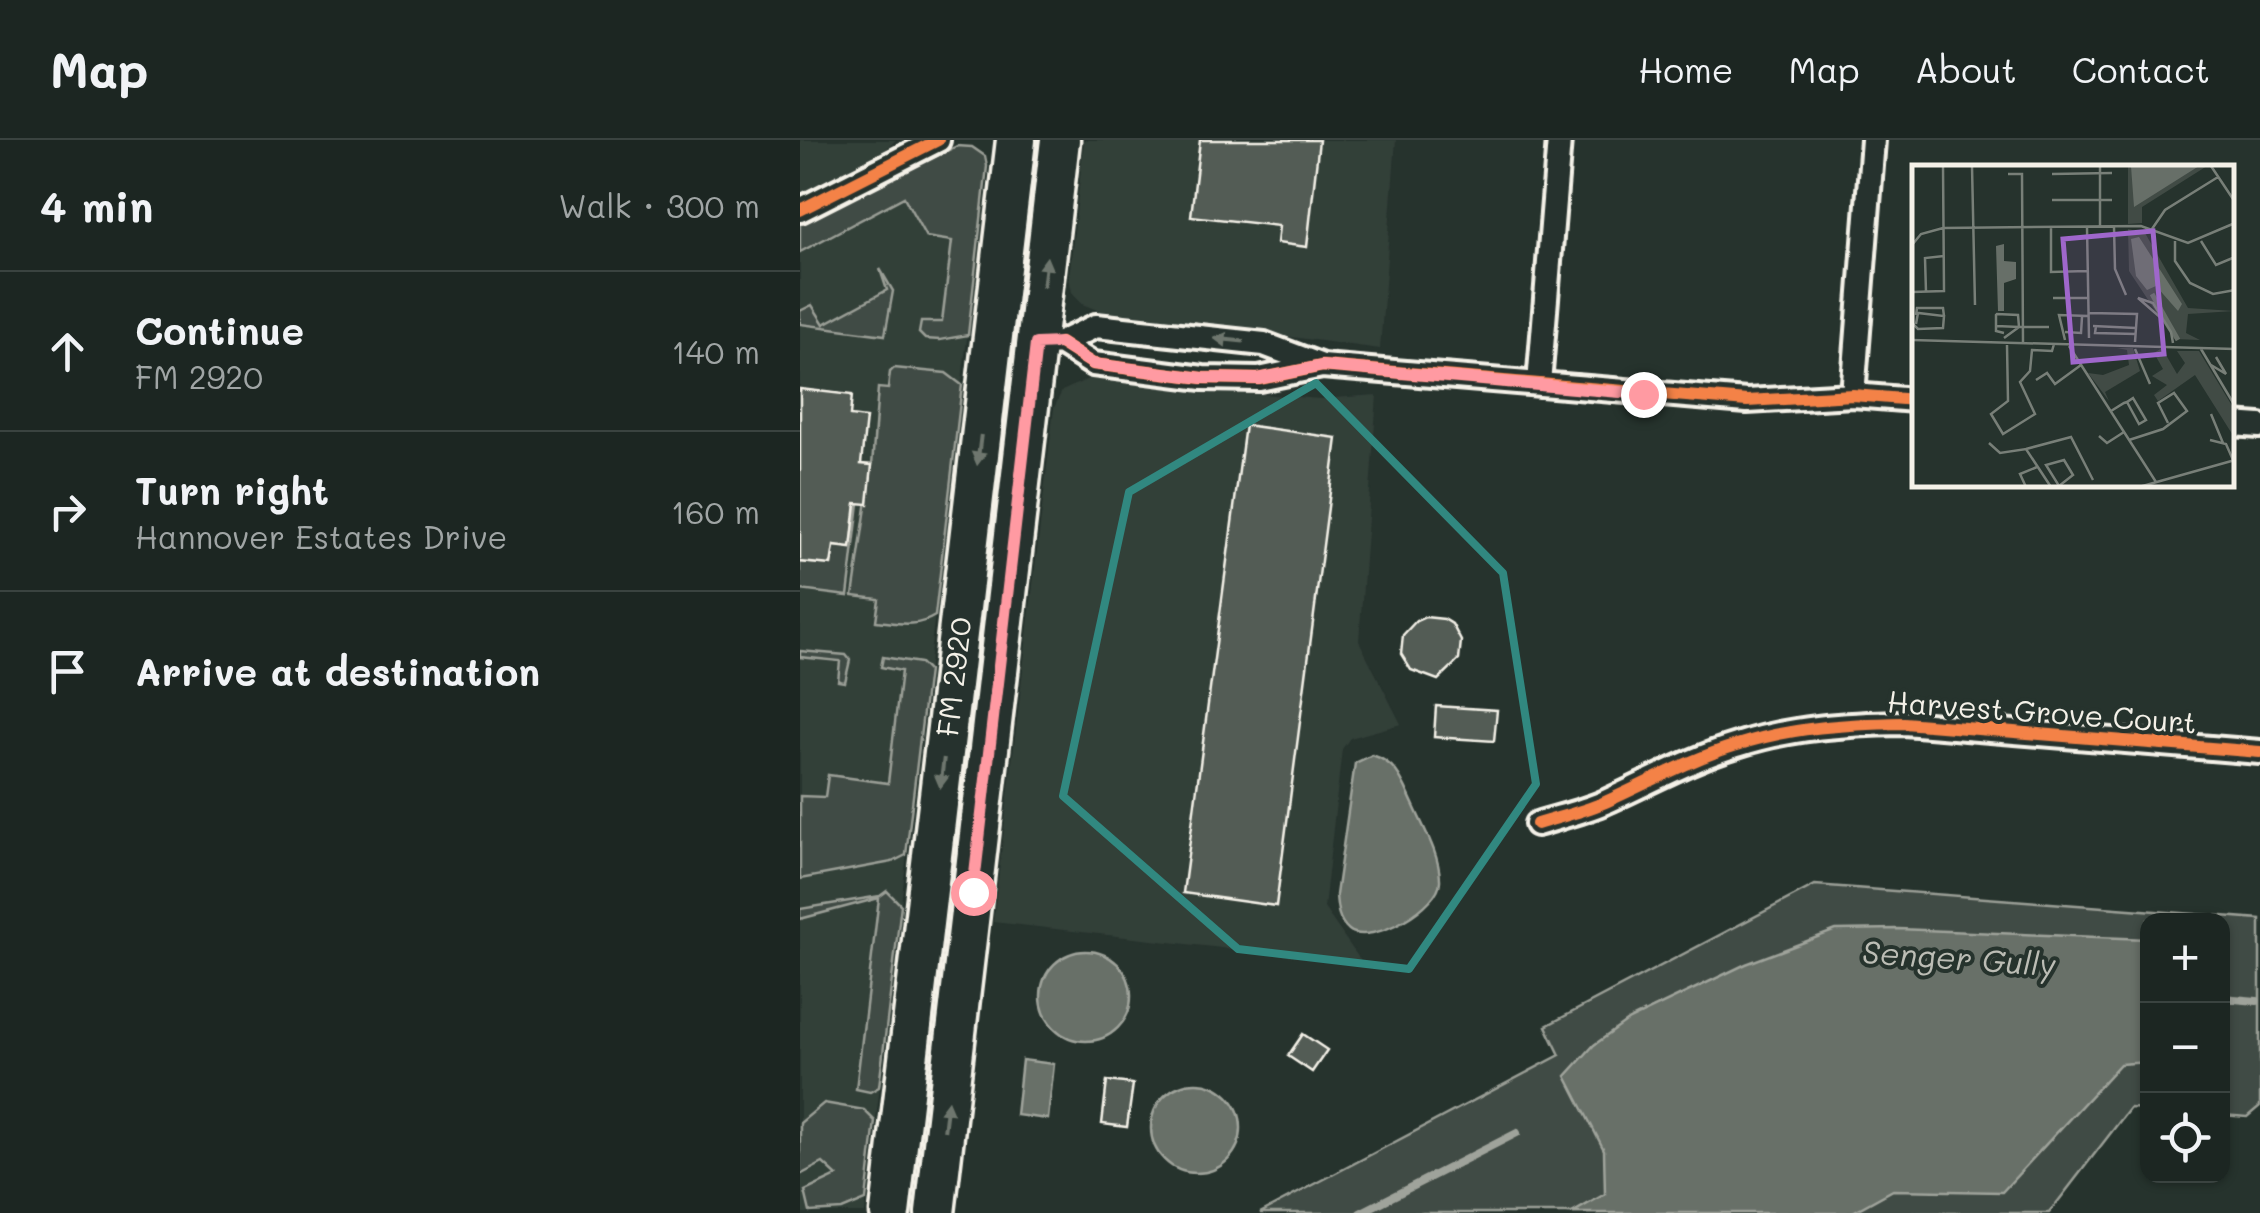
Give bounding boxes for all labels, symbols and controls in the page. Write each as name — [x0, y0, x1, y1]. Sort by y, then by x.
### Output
text: Map — [50, 38, 149, 100]
text: Home — [1638, 46, 1734, 92]
text: Map — [1789, 46, 1860, 92]
text: About — [1915, 46, 2017, 92]
text: Contact — [2072, 46, 2210, 92]
inset map — [1912, 165, 2235, 488]
text: 4 min — [40, 178, 153, 233]
text: Walk · 300 m — [559, 184, 760, 226]
one-way arrow — [1037, 256, 1053, 287]
text: Continue — [135, 305, 304, 355]
icon: ahead — [40, 324, 95, 379]
text: 140 m — [671, 330, 760, 372]
one-way arrow — [1212, 332, 1244, 348]
text: FM 2920 — [135, 355, 263, 397]
route end — [1621, 372, 1667, 418]
one-way arrow — [971, 434, 987, 466]
text: Turn right — [135, 465, 329, 515]
icon: right — [40, 484, 95, 539]
text: 160 m — [671, 490, 760, 532]
text: Hannover Estates Drive — [135, 515, 507, 557]
street label: FM 2920 — [926, 615, 980, 739]
icon: arrive — [40, 644, 95, 699]
text: Arrive at destination — [135, 646, 540, 696]
street label: Harvest Grove Court — [1886, 680, 2198, 742]
one-way arrow — [934, 757, 950, 789]
route start — [951, 870, 997, 916]
map controls — [2140, 913, 2230, 1183]
button: + — [2140, 913, 2230, 1003]
water label: Senger Gully — [1861, 929, 2058, 986]
button: − — [2140, 1003, 2230, 1093]
button: locate — [2140, 1093, 2230, 1183]
one-way arrow — [938, 1100, 954, 1132]

